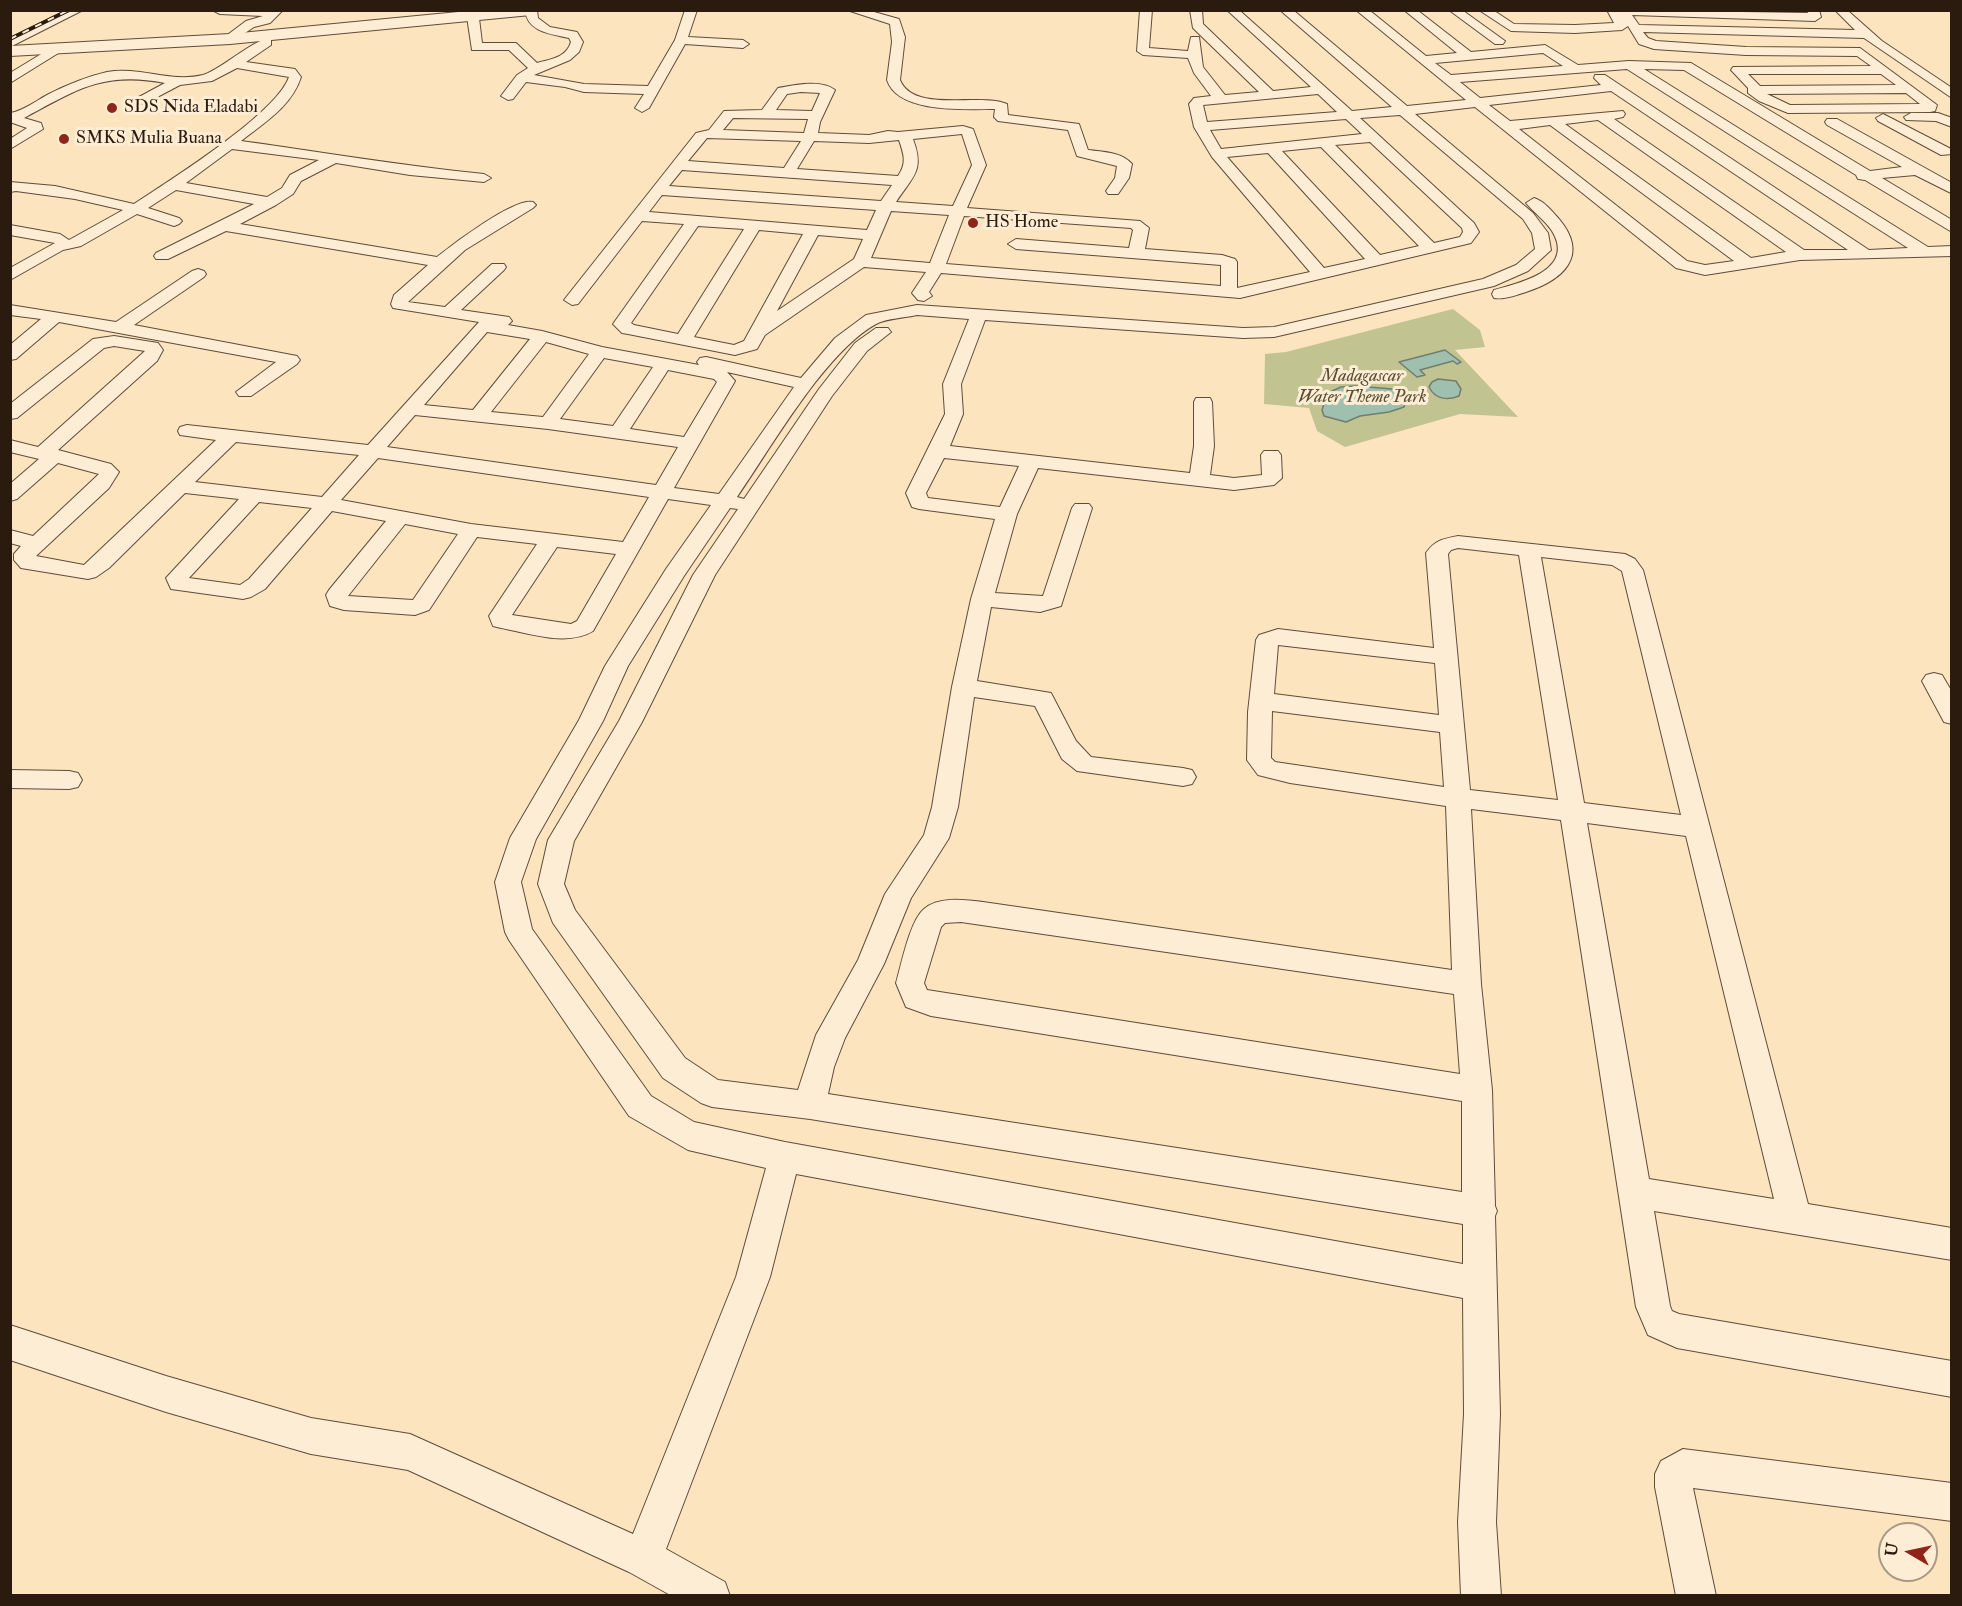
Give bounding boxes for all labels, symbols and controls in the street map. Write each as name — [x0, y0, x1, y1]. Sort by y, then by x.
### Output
place label: SDS Nida Eladabi — [124, 97, 258, 119]
marker: SDS Nida Eladabi — [105, 101, 119, 115]
place label: SMKS Mulia Buana — [76, 128, 222, 150]
marker: SMKS Mulia Buana — [57, 132, 71, 146]
place label: HS Home — [985, 212, 1058, 234]
marker: HS Home — [966, 216, 980, 230]
park label: Madagascar Water Theme Park — [1298, 366, 1426, 409]
north arrow — [1878, 1522, 1938, 1582]
text: U — [1881, 1541, 1903, 1558]

